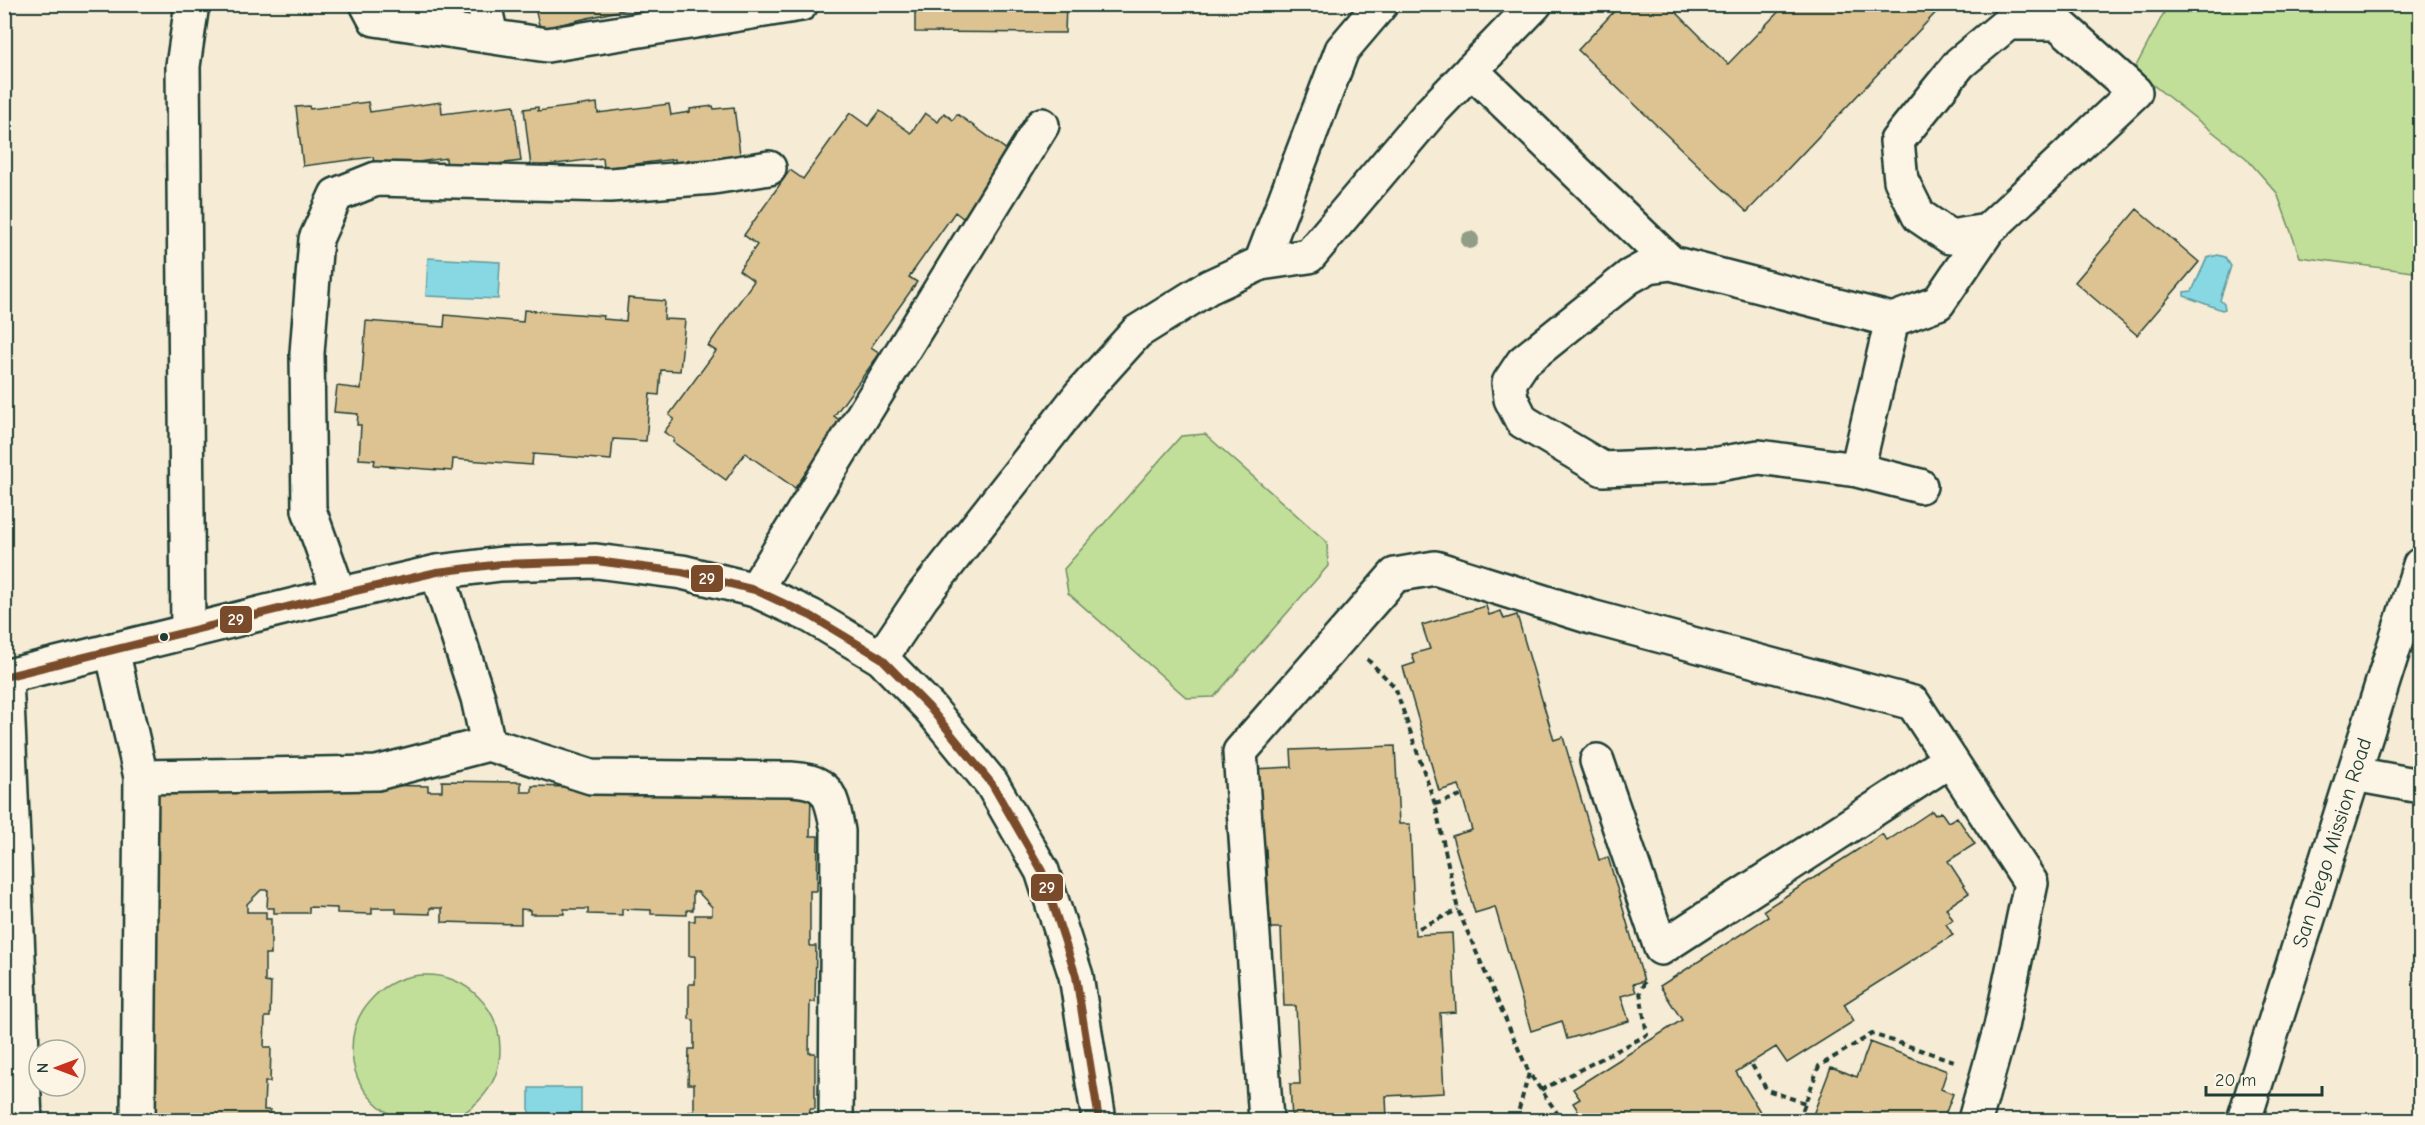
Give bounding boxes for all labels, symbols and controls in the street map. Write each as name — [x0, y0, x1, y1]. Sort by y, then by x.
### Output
line badge: 29 — [690, 564, 724, 593]
text: 29 — [699, 570, 715, 588]
line badge: 29 — [219, 605, 253, 634]
text: 29 — [228, 611, 244, 629]
unlabelled marker — [158, 631, 170, 643]
street label: San Diego Mission Road — [2287, 735, 2376, 950]
line badge: 29 — [1030, 873, 1064, 902]
text: 29 — [1039, 879, 1055, 897]
north arrow — [27, 1038, 87, 1098]
scale bar — [2206, 1059, 2322, 1097]
text: N — [34, 1063, 52, 1073]
text: 20 m — [2215, 1070, 2256, 1091]

